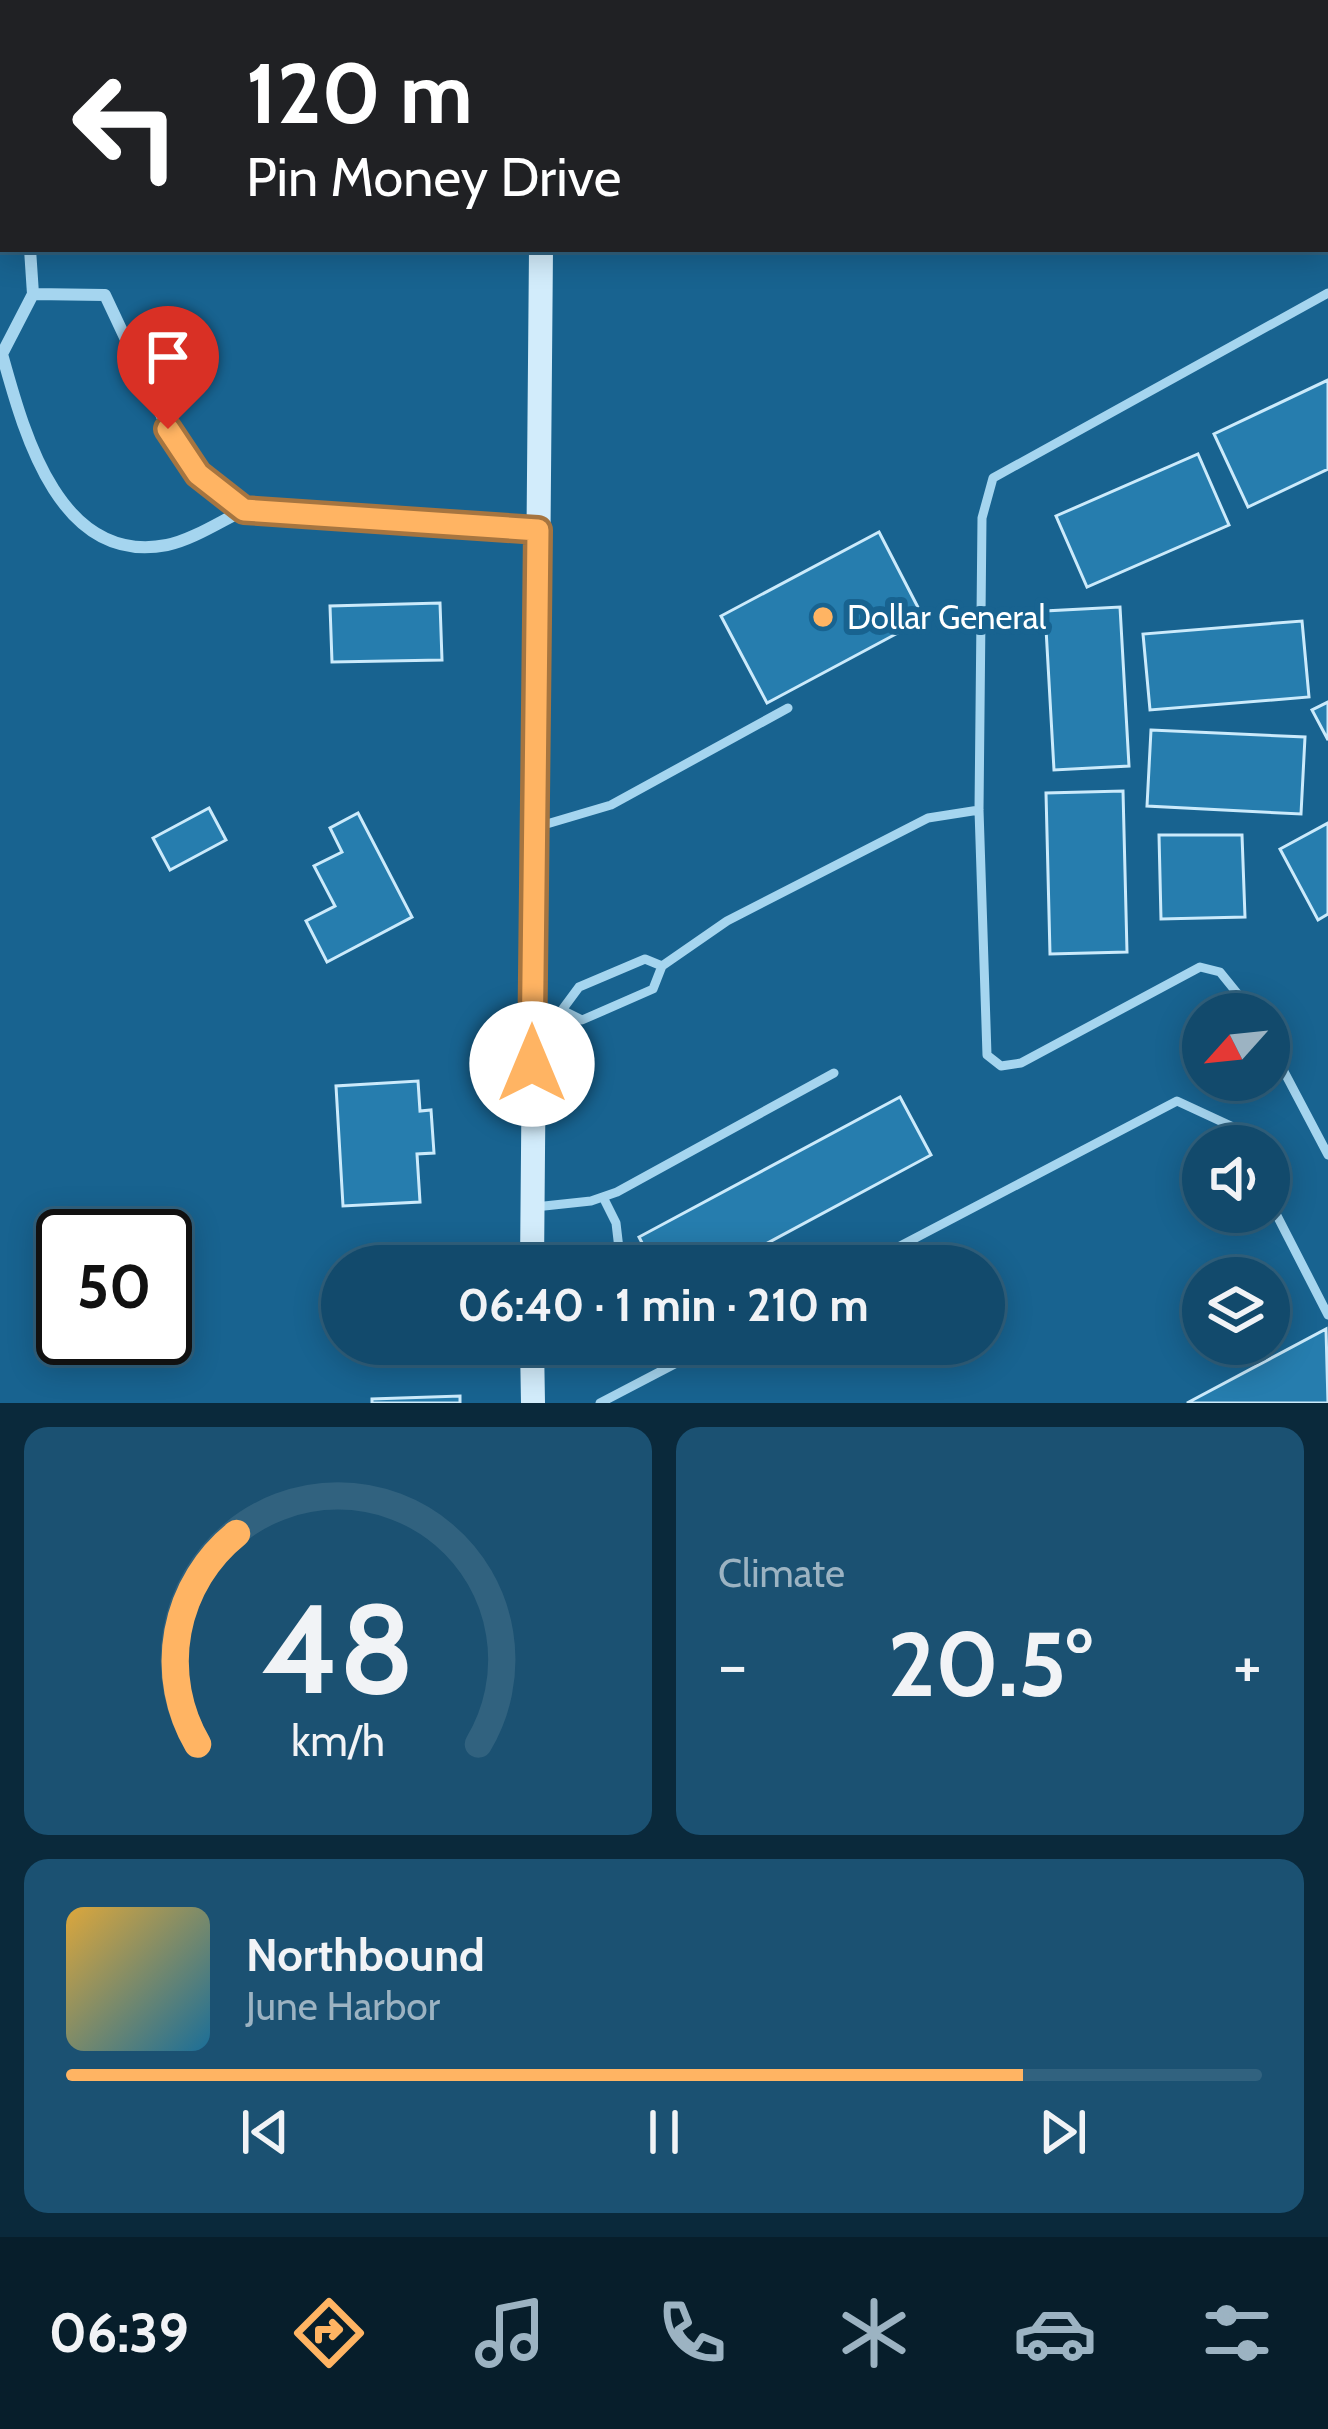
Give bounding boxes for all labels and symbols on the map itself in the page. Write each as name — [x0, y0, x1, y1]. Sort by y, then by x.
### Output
pin — [117, 306, 219, 429]
place label: Dollar General — [847, 597, 1046, 637]
marker: Dollar General — [810, 604, 836, 630]
north arrow — [1182, 993, 1290, 1101]
position arrow — [469, 1001, 595, 1127]
speed limit sign: 50 — [36, 1209, 192, 1365]

